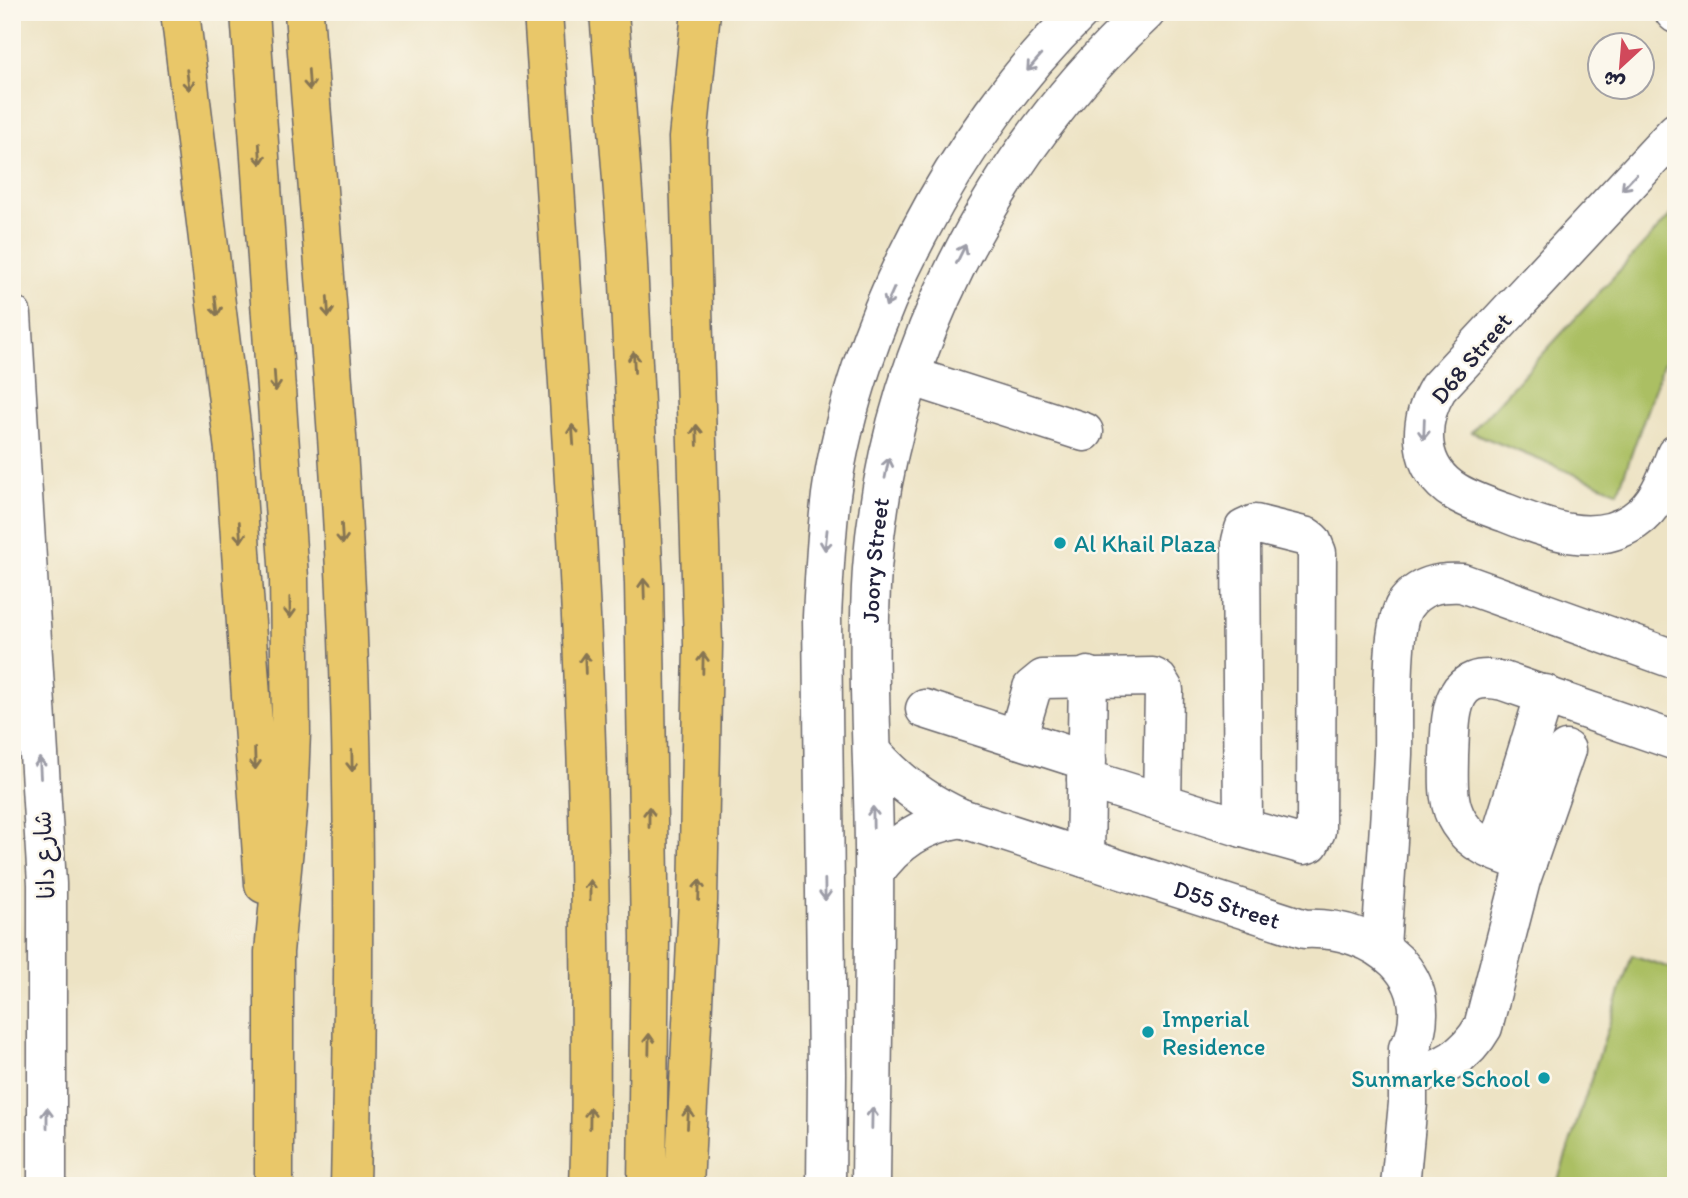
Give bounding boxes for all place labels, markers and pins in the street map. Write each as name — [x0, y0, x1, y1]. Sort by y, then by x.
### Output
place label: Al Khail Plaza — [1074, 529, 1217, 558]
marker: Al Khail Plaza — [1052, 535, 1068, 551]
place label: Imperial Residence — [1162, 1004, 1265, 1061]
marker: Imperial Residence — [1140, 1024, 1156, 1040]
place label: Sunmarke School — [1351, 1064, 1530, 1093]
marker: Sunmarke School — [1536, 1070, 1552, 1086]

